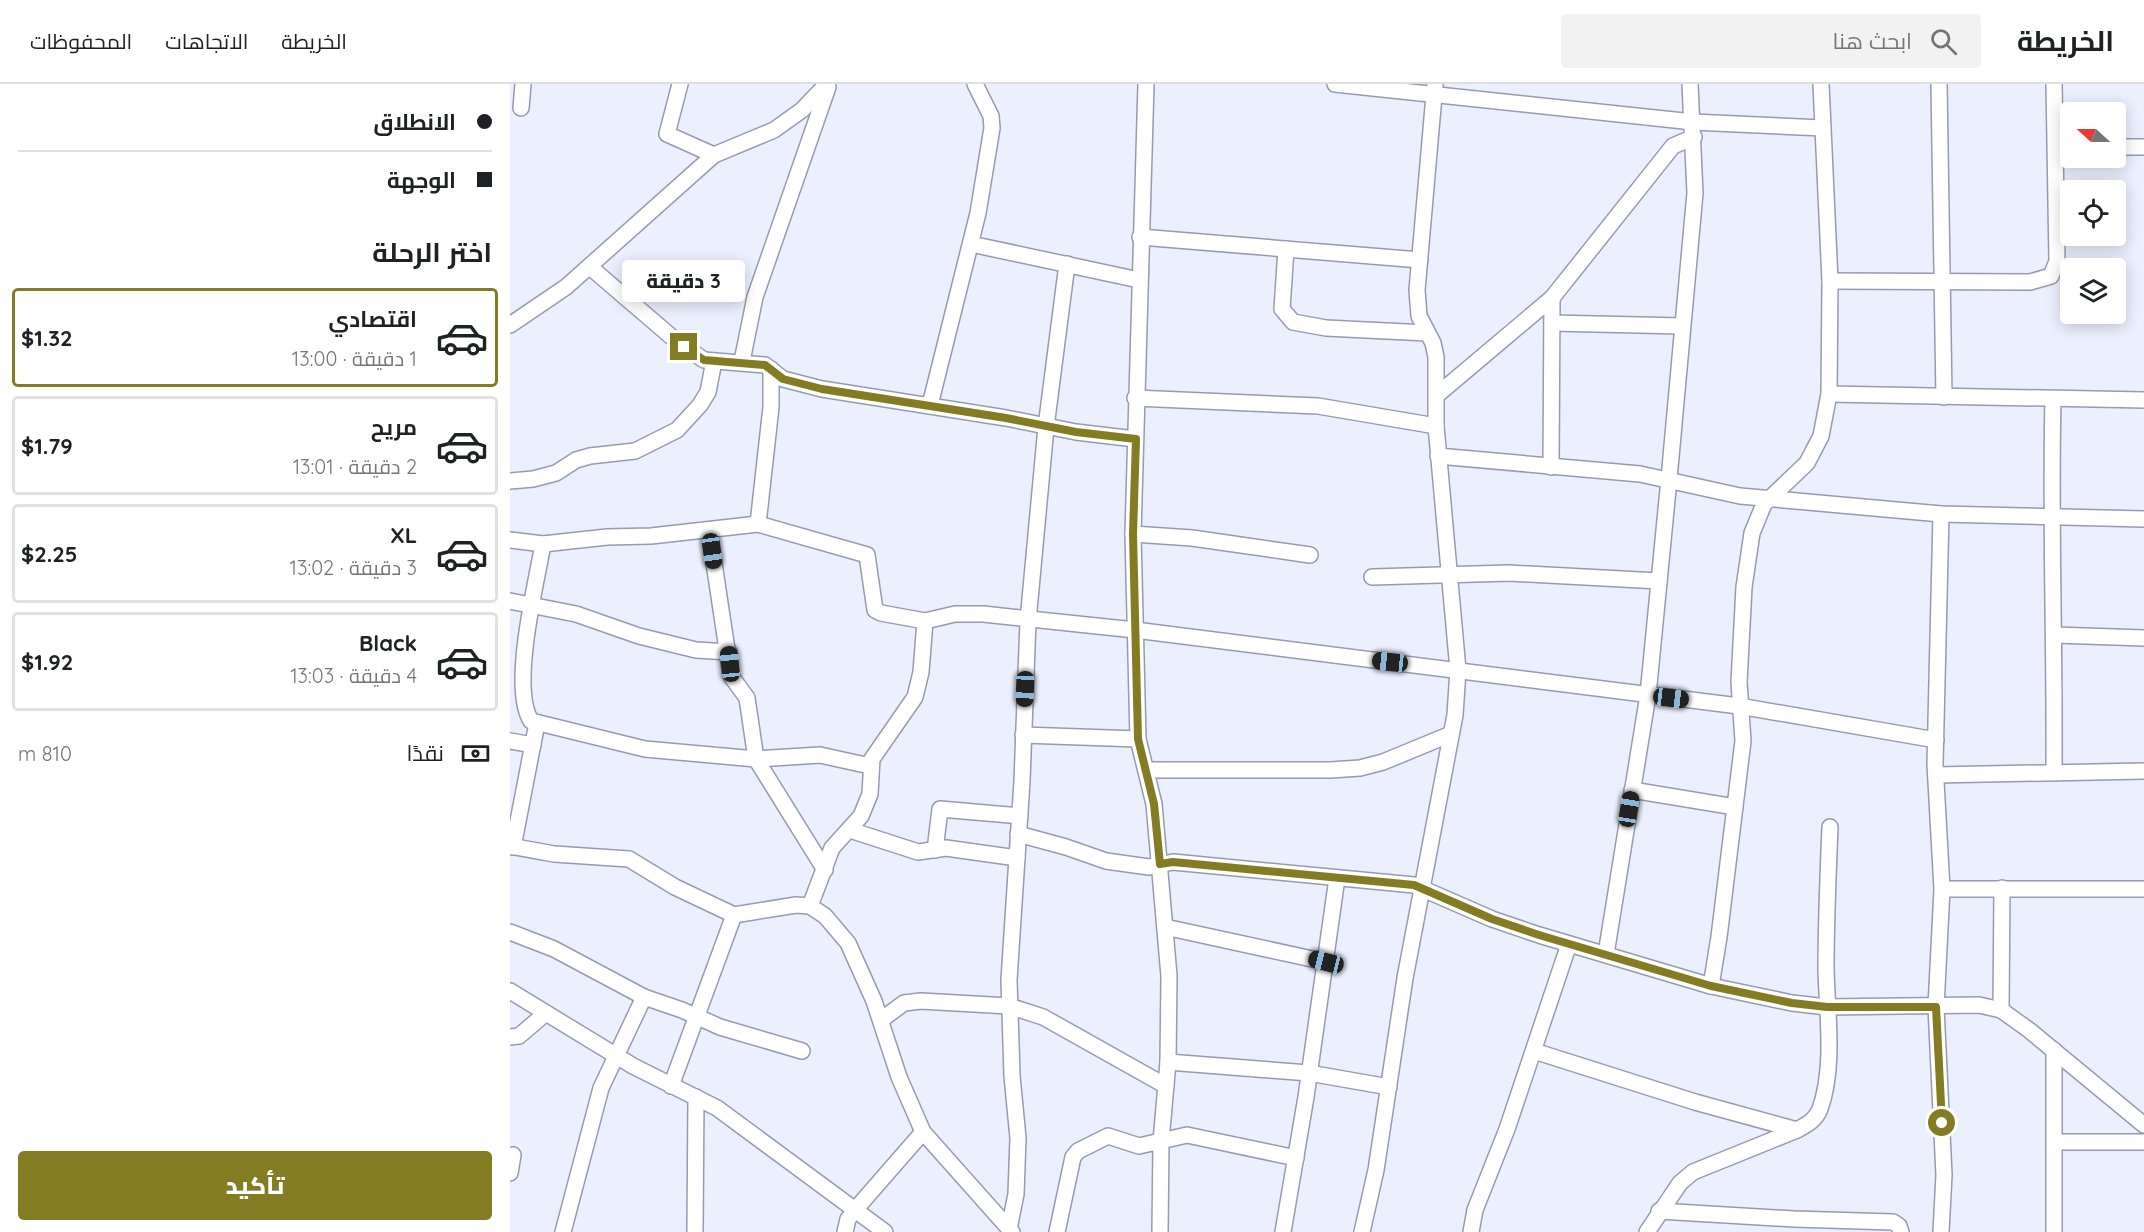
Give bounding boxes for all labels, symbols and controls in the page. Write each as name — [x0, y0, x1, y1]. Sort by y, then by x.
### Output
search box — [1561, 14, 1981, 68]
text: الخريطة — [2017, 23, 2114, 58]
icon: search — [1927, 25, 1960, 58]
text: ابحث هنا — [1832, 27, 1912, 55]
text: المحفوظات — [30, 28, 132, 54]
text: الاتجاهات — [165, 28, 248, 54]
text: الخريطة — [281, 28, 347, 54]
north arrow — [2060, 102, 2126, 168]
map controls — [2060, 102, 2126, 324]
text: الانطلاق — [373, 108, 456, 136]
text: الوجهة — [387, 166, 456, 194]
button: locate — [2060, 180, 2126, 246]
text: اختر الرحلة — [372, 235, 492, 269]
button: layers — [2060, 258, 2126, 324]
callout: 3 دقيقة — [622, 260, 746, 302]
text: 3 دقيقة — [646, 268, 721, 293]
text: اقتصادي — [328, 305, 417, 333]
icon: car — [435, 311, 489, 365]
text: $1.32 — [21, 324, 73, 352]
route end — [670, 333, 697, 360]
text: 1 دقيقة · 13:00 — [292, 346, 417, 371]
text: مريح — [371, 413, 417, 441]
icon: car — [435, 419, 489, 473]
text: $1.79 — [21, 432, 73, 460]
text: 2 دقيقة · 13:01 — [293, 454, 417, 479]
text: XL — [390, 521, 417, 549]
icon: car — [435, 527, 489, 581]
car — [701, 532, 723, 570]
text: $2.25 — [21, 540, 77, 568]
text: 3 دقيقة · 13:02 — [290, 555, 417, 580]
text: Black — [359, 629, 417, 657]
icon: car — [435, 635, 489, 689]
car — [719, 645, 741, 683]
text: $1.92 — [21, 648, 73, 676]
car — [1371, 651, 1409, 673]
text: 4 دقيقة · 13:03 — [290, 663, 417, 688]
car — [1015, 671, 1035, 707]
car — [1652, 687, 1690, 709]
icon: cash — [459, 737, 492, 770]
text: نقدًا — [406, 739, 444, 767]
text: 810 m — [18, 741, 72, 766]
car — [1617, 790, 1641, 828]
car — [1306, 949, 1346, 975]
route start — [1928, 1109, 1955, 1136]
button: تأكيد — [18, 1151, 492, 1220]

